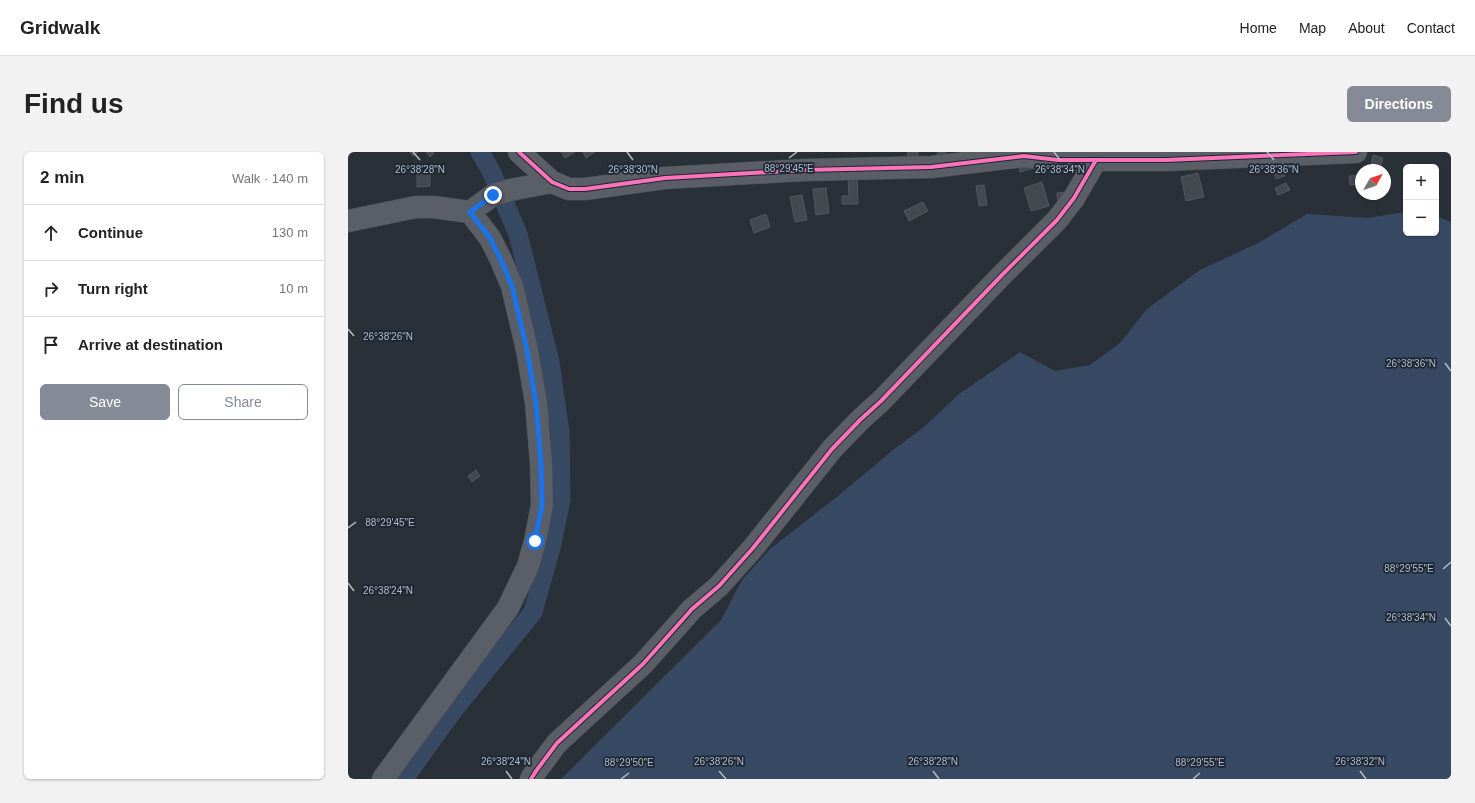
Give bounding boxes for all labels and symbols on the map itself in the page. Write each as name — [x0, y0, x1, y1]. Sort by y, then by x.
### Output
text: 88°29'45"E — [764, 163, 814, 174]
text: 26°38'28"N — [395, 164, 445, 175]
text: 26°38'30"N — [608, 164, 658, 175]
text: 26°38'34"N — [1035, 164, 1085, 175]
text: 26°38'36"N — [1249, 164, 1299, 175]
north arrow — [1355, 164, 1391, 200]
route end — [484, 186, 502, 204]
text: 26°38'26"N — [363, 331, 413, 342]
text: 26°38'36"N — [1386, 358, 1436, 369]
text: 88°29'45"E — [365, 517, 415, 528]
route start — [526, 532, 544, 550]
text: 88°29'55"E — [1384, 563, 1434, 574]
text: 26°38'24"N — [363, 585, 413, 596]
text: 26°38'34"N — [1386, 612, 1436, 623]
text: 26°38'24"N — [481, 756, 531, 767]
text: 26°38'26"N — [694, 756, 744, 767]
text: 26°38'28"N — [908, 756, 958, 767]
text: 26°38'32"N — [1335, 756, 1385, 767]
text: 88°29'50"E — [604, 757, 654, 768]
text: 88°29'55"E — [1175, 757, 1225, 768]

